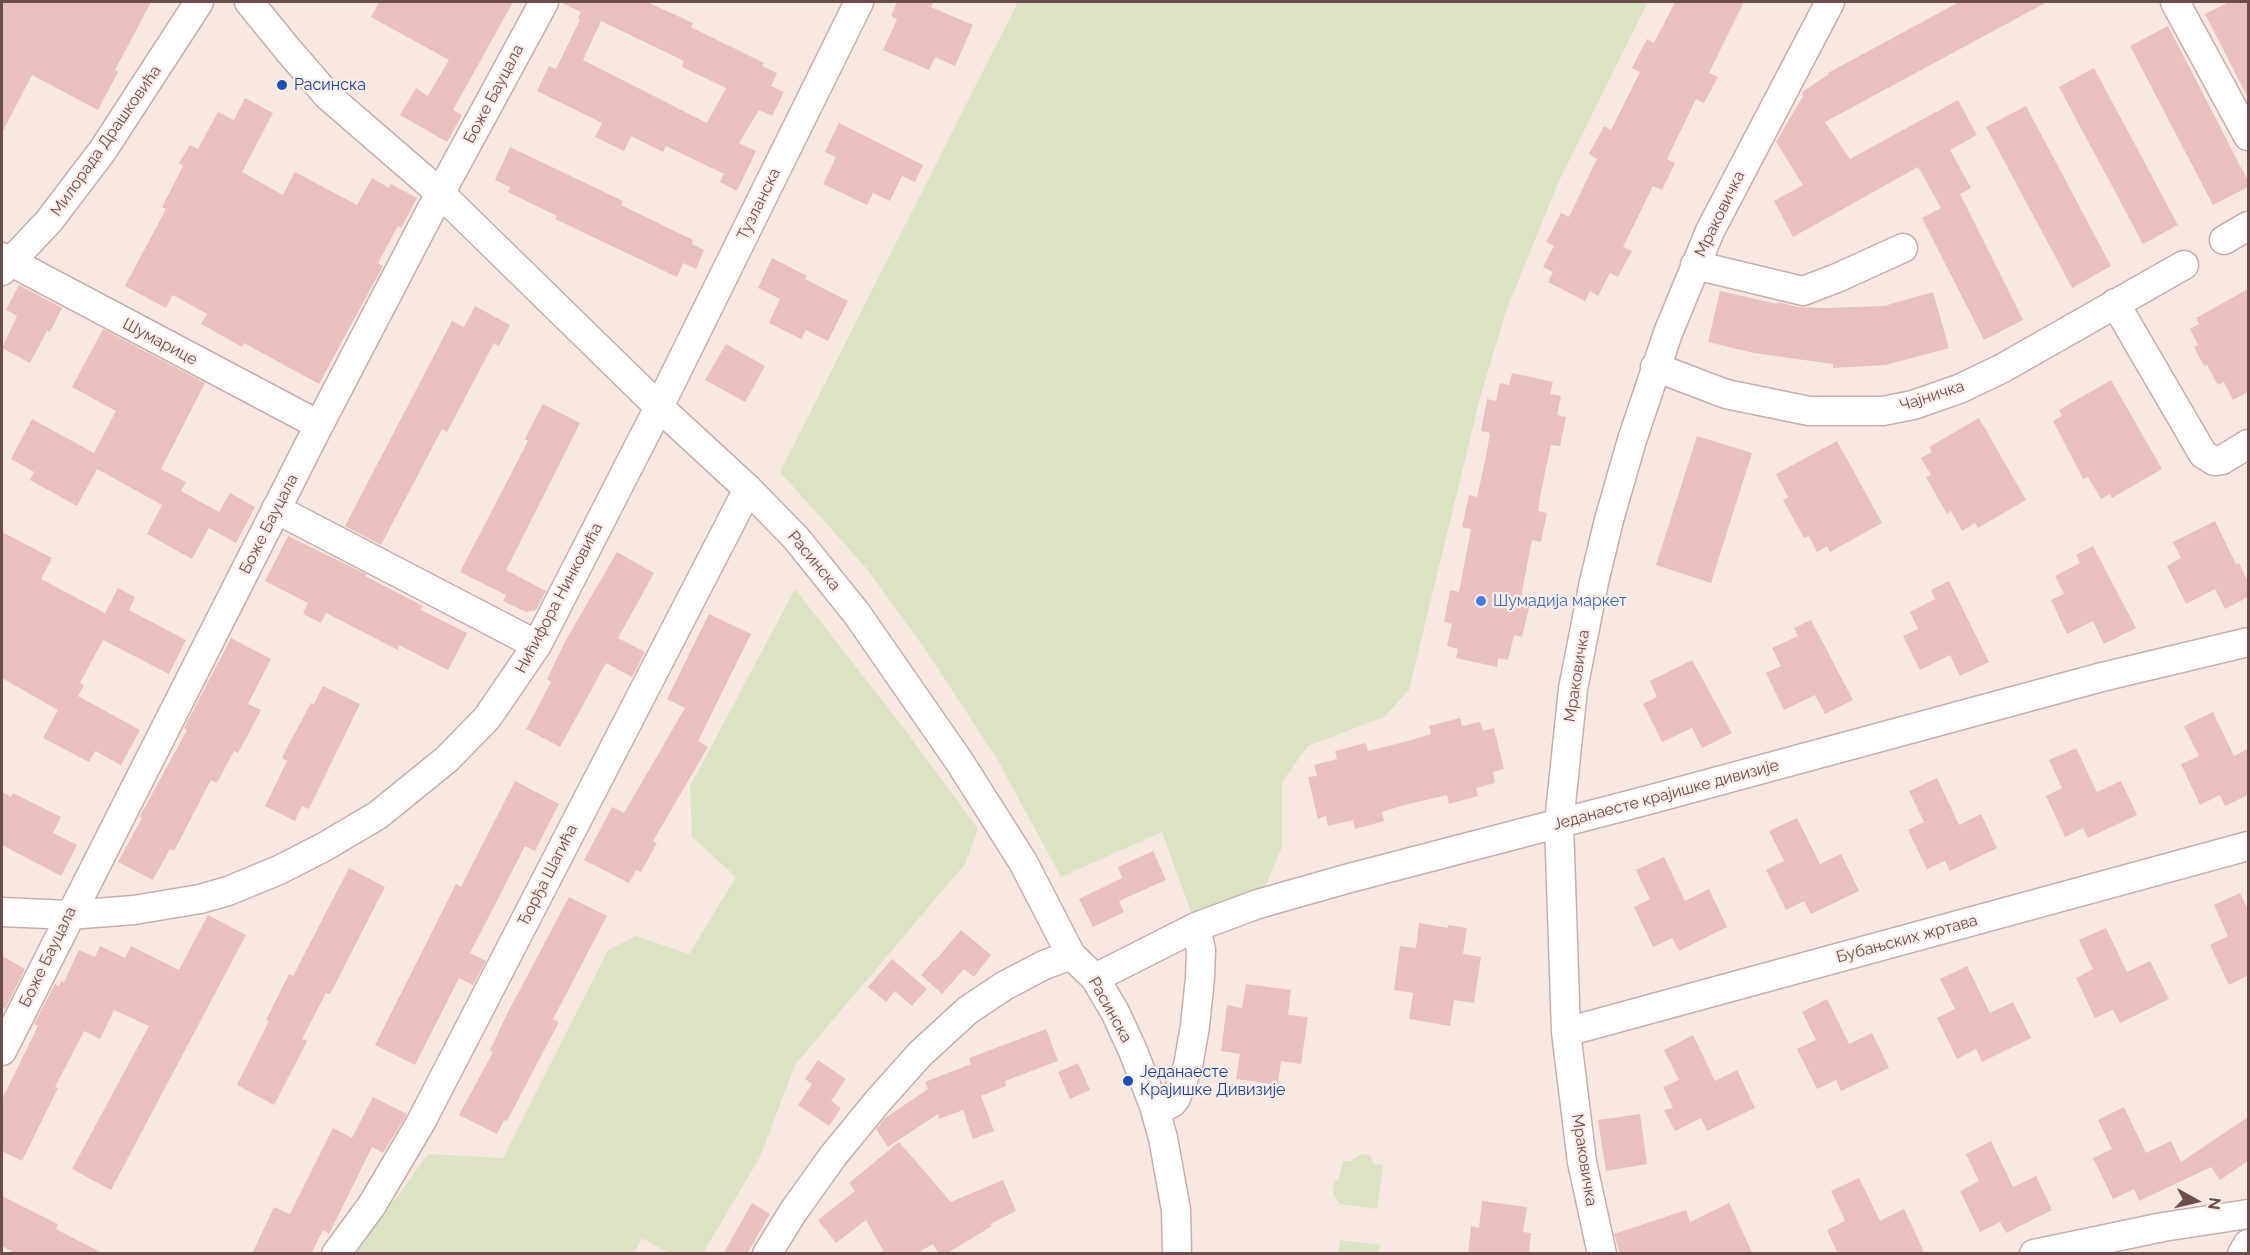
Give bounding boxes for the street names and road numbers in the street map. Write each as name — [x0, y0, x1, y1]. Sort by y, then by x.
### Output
street label: Боже Бауцала — [460, 41, 528, 147]
street label: Милорада Драшковића — [47, 62, 165, 220]
street label: Тузланска — [733, 165, 785, 243]
street label: Мраковичка — [1691, 168, 1749, 260]
street label: Шумарице — [119, 314, 201, 370]
street label: Чајничка — [1897, 377, 1967, 415]
street label: Боже Бауцала — [236, 471, 302, 577]
street label: Нићифора Нинковића — [511, 519, 607, 677]
street label: Расинска — [784, 527, 844, 595]
street label: Мраковичка — [1560, 628, 1594, 724]
street label: Једанаесте крајишке дивизије — [1551, 756, 1781, 834]
street label: Ђорђа Шагића — [514, 821, 582, 929]
street label: Боже Бауцала — [15, 904, 81, 1010]
street label: Бубањских жртава — [1834, 911, 1980, 967]
street label: Расинска — [1084, 974, 1136, 1046]
street label: Мраковичка — [1567, 1112, 1601, 1208]

